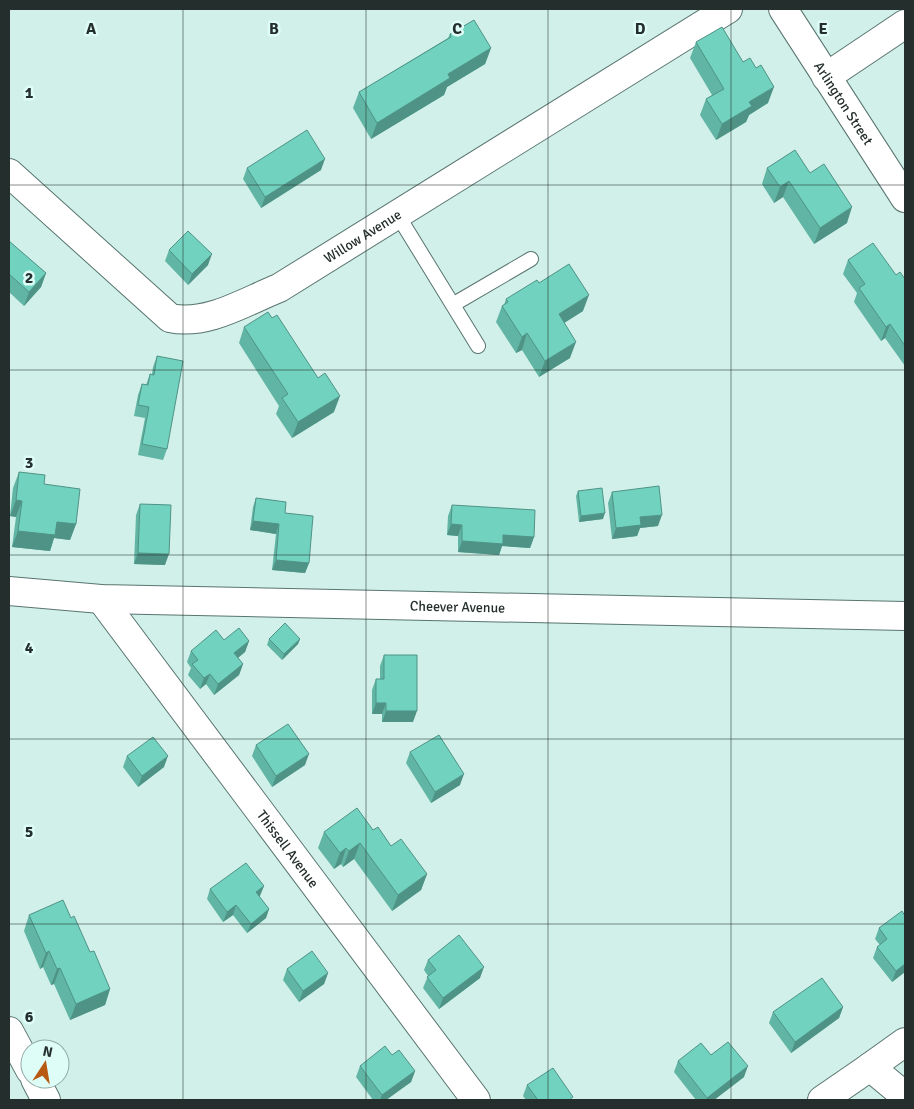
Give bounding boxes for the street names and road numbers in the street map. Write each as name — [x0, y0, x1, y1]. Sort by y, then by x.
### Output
street label: Arlington Street — [810, 58, 877, 148]
street label: Willow Avenue — [321, 206, 405, 267]
street label: Cheever Avenue — [410, 598, 505, 617]
street label: Thissell Avenue — [253, 807, 322, 891]

